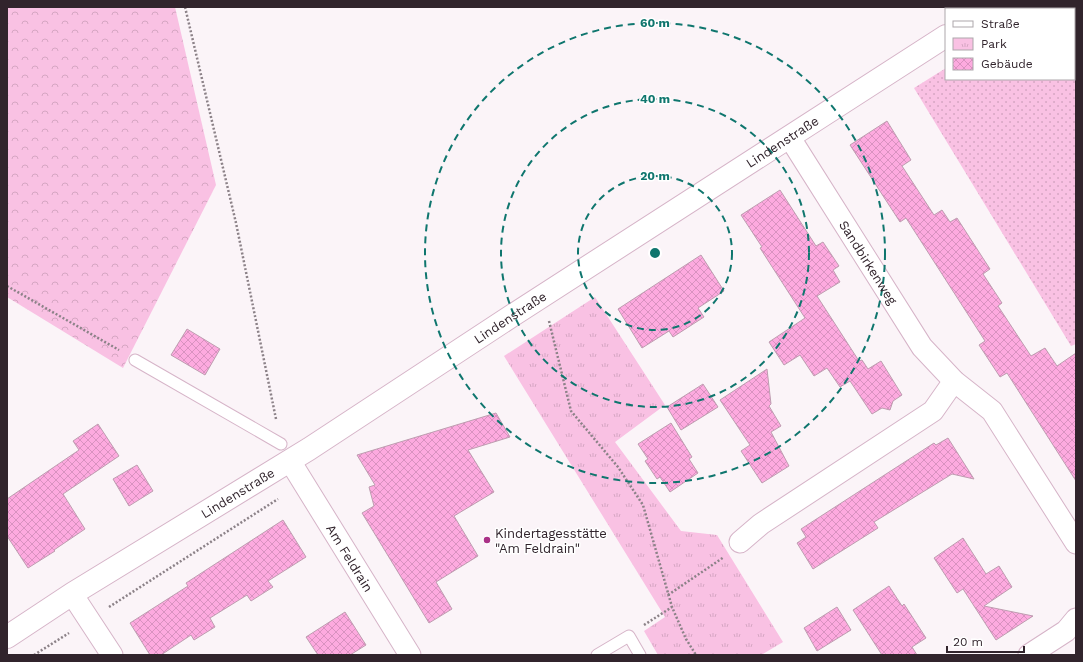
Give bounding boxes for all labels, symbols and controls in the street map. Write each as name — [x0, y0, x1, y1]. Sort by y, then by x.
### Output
legend — [945, 8, 1075, 80]
text: 60 m — [640, 16, 670, 30]
text: Straße — [981, 17, 1020, 31]
text: Park — [981, 37, 1007, 51]
text: Gebäude — [981, 57, 1033, 71]
text: 40 m — [640, 92, 670, 106]
street label: Lindenstraße — [743, 113, 821, 170]
text: 20 m — [640, 169, 670, 183]
street label: Sandbirkenweg — [836, 218, 901, 307]
centre of rings — [648, 246, 662, 260]
street label: Lindenstraße — [471, 288, 549, 346]
street label: Lindenstraße — [198, 465, 277, 521]
street label: Am Feldrain — [324, 522, 376, 594]
place label: Kindertagesstätte "Am Feldrain" — [495, 526, 607, 556]
marker: Kindertagesstätte "Am Feldrain" — [482, 535, 492, 545]
scale bar — [947, 628, 1024, 654]
text: 20 m — [953, 635, 983, 649]

